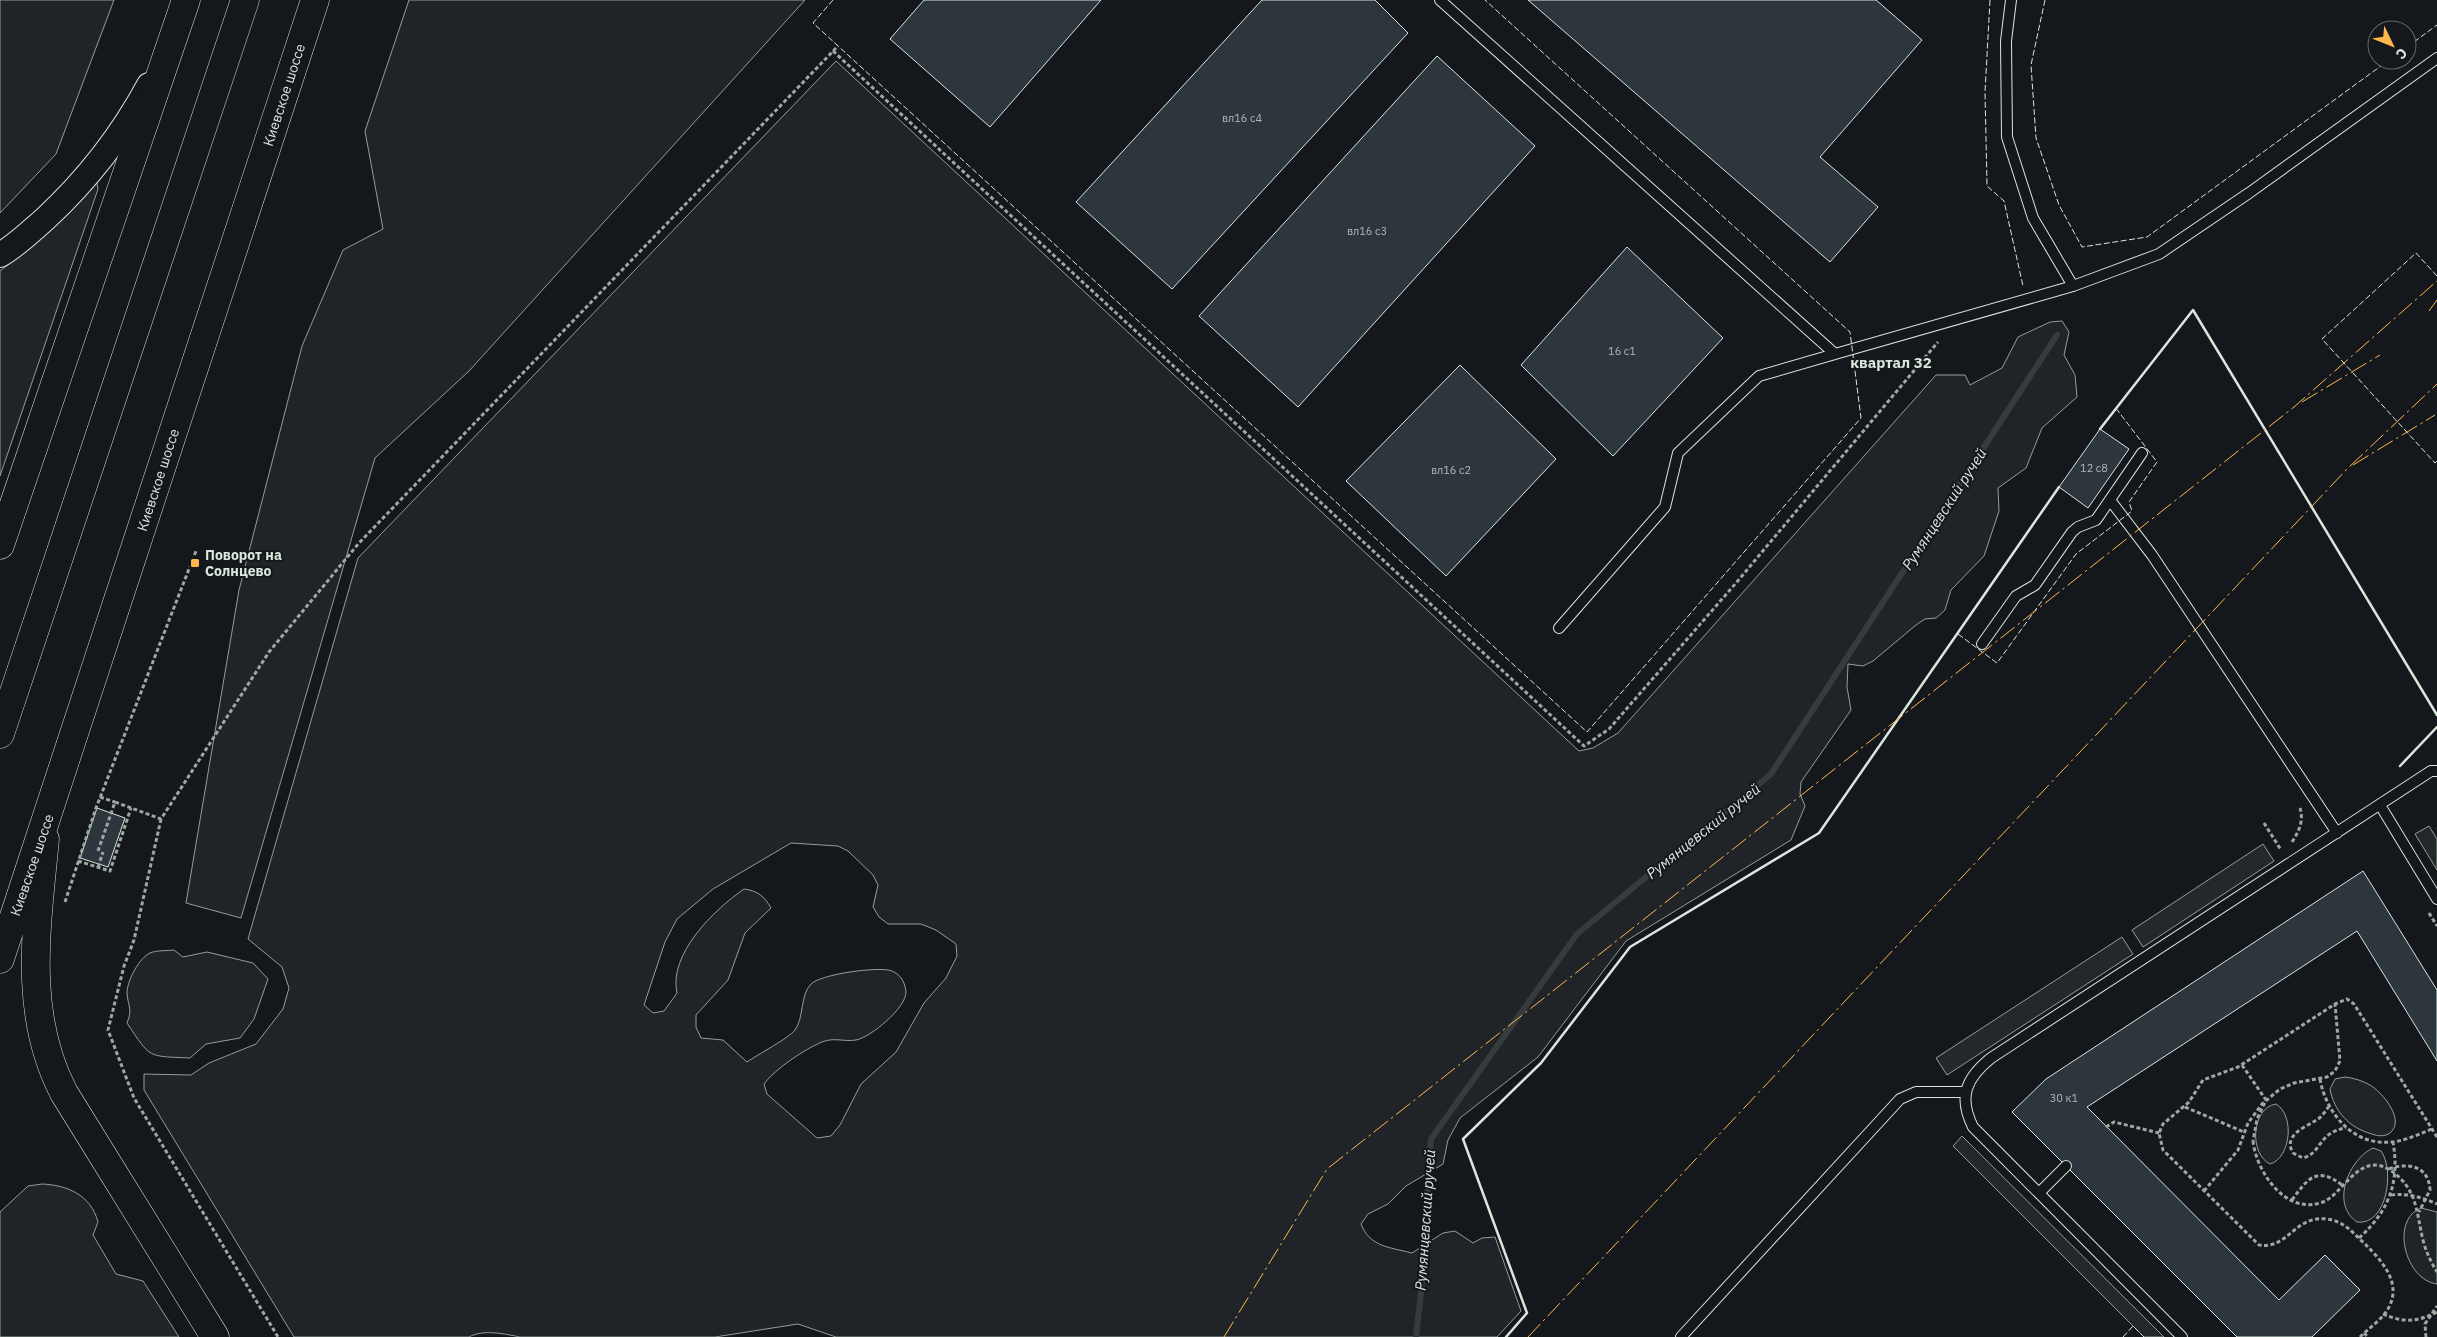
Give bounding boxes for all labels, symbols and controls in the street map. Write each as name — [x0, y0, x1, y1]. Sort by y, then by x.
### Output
north arrow — [2367, 20, 2417, 70]
street label: Киевское шоссе — [259, 41, 309, 149]
text: С — [2392, 44, 2411, 63]
house number: вл16 с4 — [1222, 111, 1263, 125]
house number: вл16 с3 — [1347, 224, 1387, 238]
house number: 16 с1 — [1608, 344, 1636, 358]
district label: квартал 32 — [1850, 353, 1932, 372]
street label: Киевское шоссе — [133, 426, 183, 534]
water label: Румянцевский ручей — [1897, 444, 1991, 574]
house number: 12 c8 — [2080, 461, 2108, 475]
house number: вл16 с2 — [1431, 463, 1471, 477]
place label: Поворот на Солнцево — [205, 546, 282, 580]
marker: Поворот на Солнцево — [189, 557, 201, 569]
water label: Румянцевский ручей — [1642, 779, 1764, 883]
street label: Киевское шоссе — [6, 811, 58, 918]
house number: 30 к1 — [2050, 1091, 2079, 1105]
water label: Румянцевский ручей — [1411, 1149, 1439, 1291]

